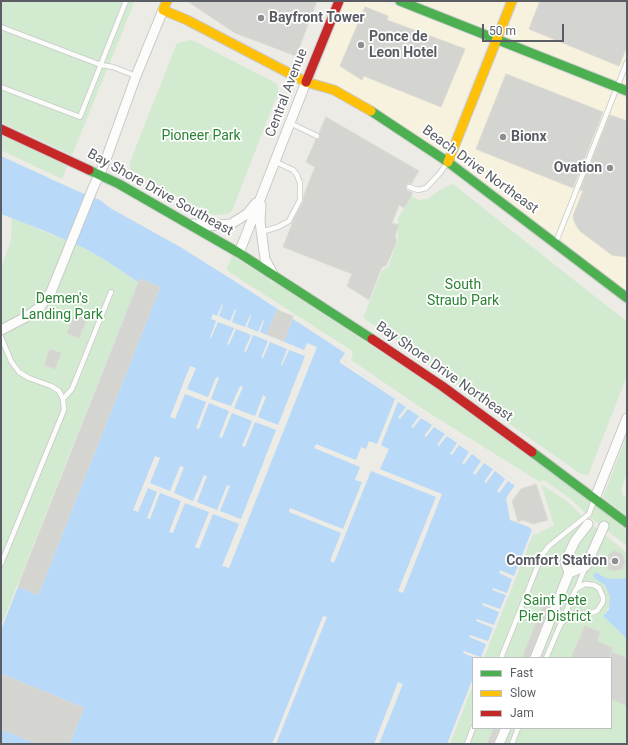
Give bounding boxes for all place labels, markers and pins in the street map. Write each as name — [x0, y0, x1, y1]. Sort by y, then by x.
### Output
place label: Bayfront Tower — [269, 10, 365, 26]
marker: Bayfront Tower — [256, 13, 266, 23]
place label: Ponce de Leon Hotel — [369, 29, 437, 62]
marker: Ponce de Leon Hotel — [356, 40, 366, 50]
place label: Bionx — [511, 129, 547, 145]
marker: Bionx — [498, 132, 508, 142]
place label: Ovation — [554, 160, 602, 176]
marker: Ovation — [605, 163, 615, 173]
place label: Comfort Station — [506, 553, 607, 569]
marker: Comfort Station — [610, 556, 620, 566]

